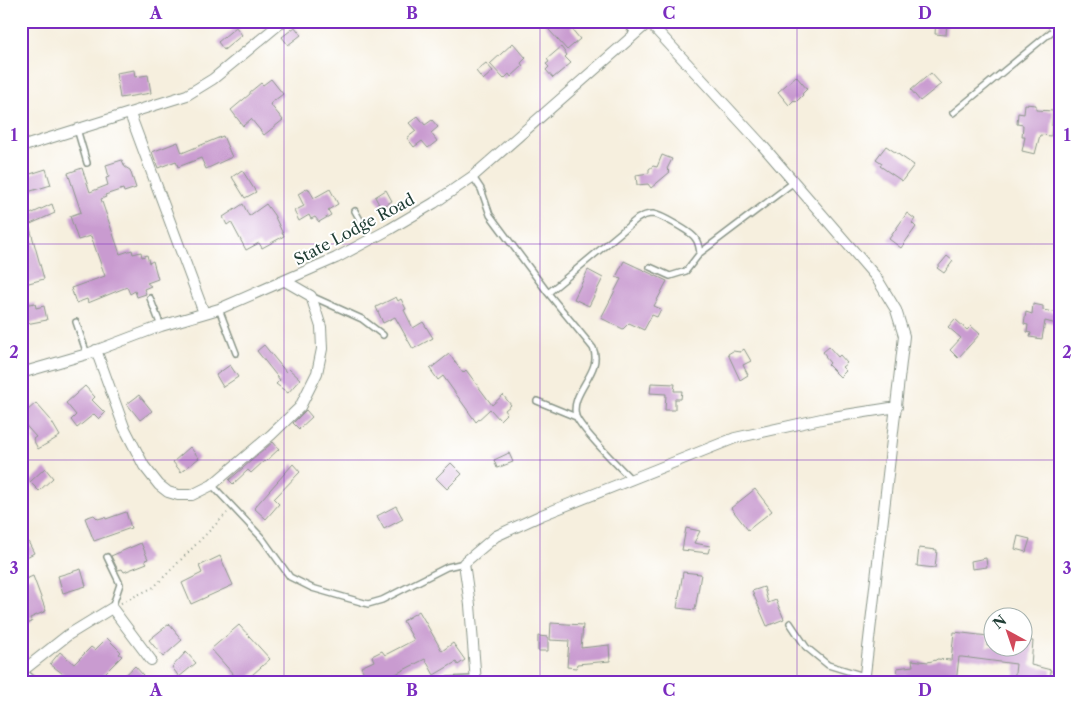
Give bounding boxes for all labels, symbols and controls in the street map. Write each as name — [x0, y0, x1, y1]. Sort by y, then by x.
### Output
text: A — [149, 3, 163, 23]
text: B — [406, 3, 418, 23]
text: C — [663, 3, 675, 23]
text: D — [918, 3, 932, 23]
text: 1 — [10, 125, 18, 145]
text: 1 — [1063, 125, 1071, 145]
street label: State Lodge Road — [290, 189, 418, 269]
text: 2 — [9, 342, 19, 362]
text: 2 — [1062, 342, 1072, 362]
text: 3 — [9, 558, 19, 578]
text: 3 — [1062, 558, 1072, 578]
north arrow — [984, 606, 1034, 656]
text: N — [989, 611, 1010, 633]
text: A — [149, 680, 163, 700]
text: B — [406, 680, 418, 700]
text: C — [663, 680, 675, 700]
text: D — [918, 680, 932, 700]

